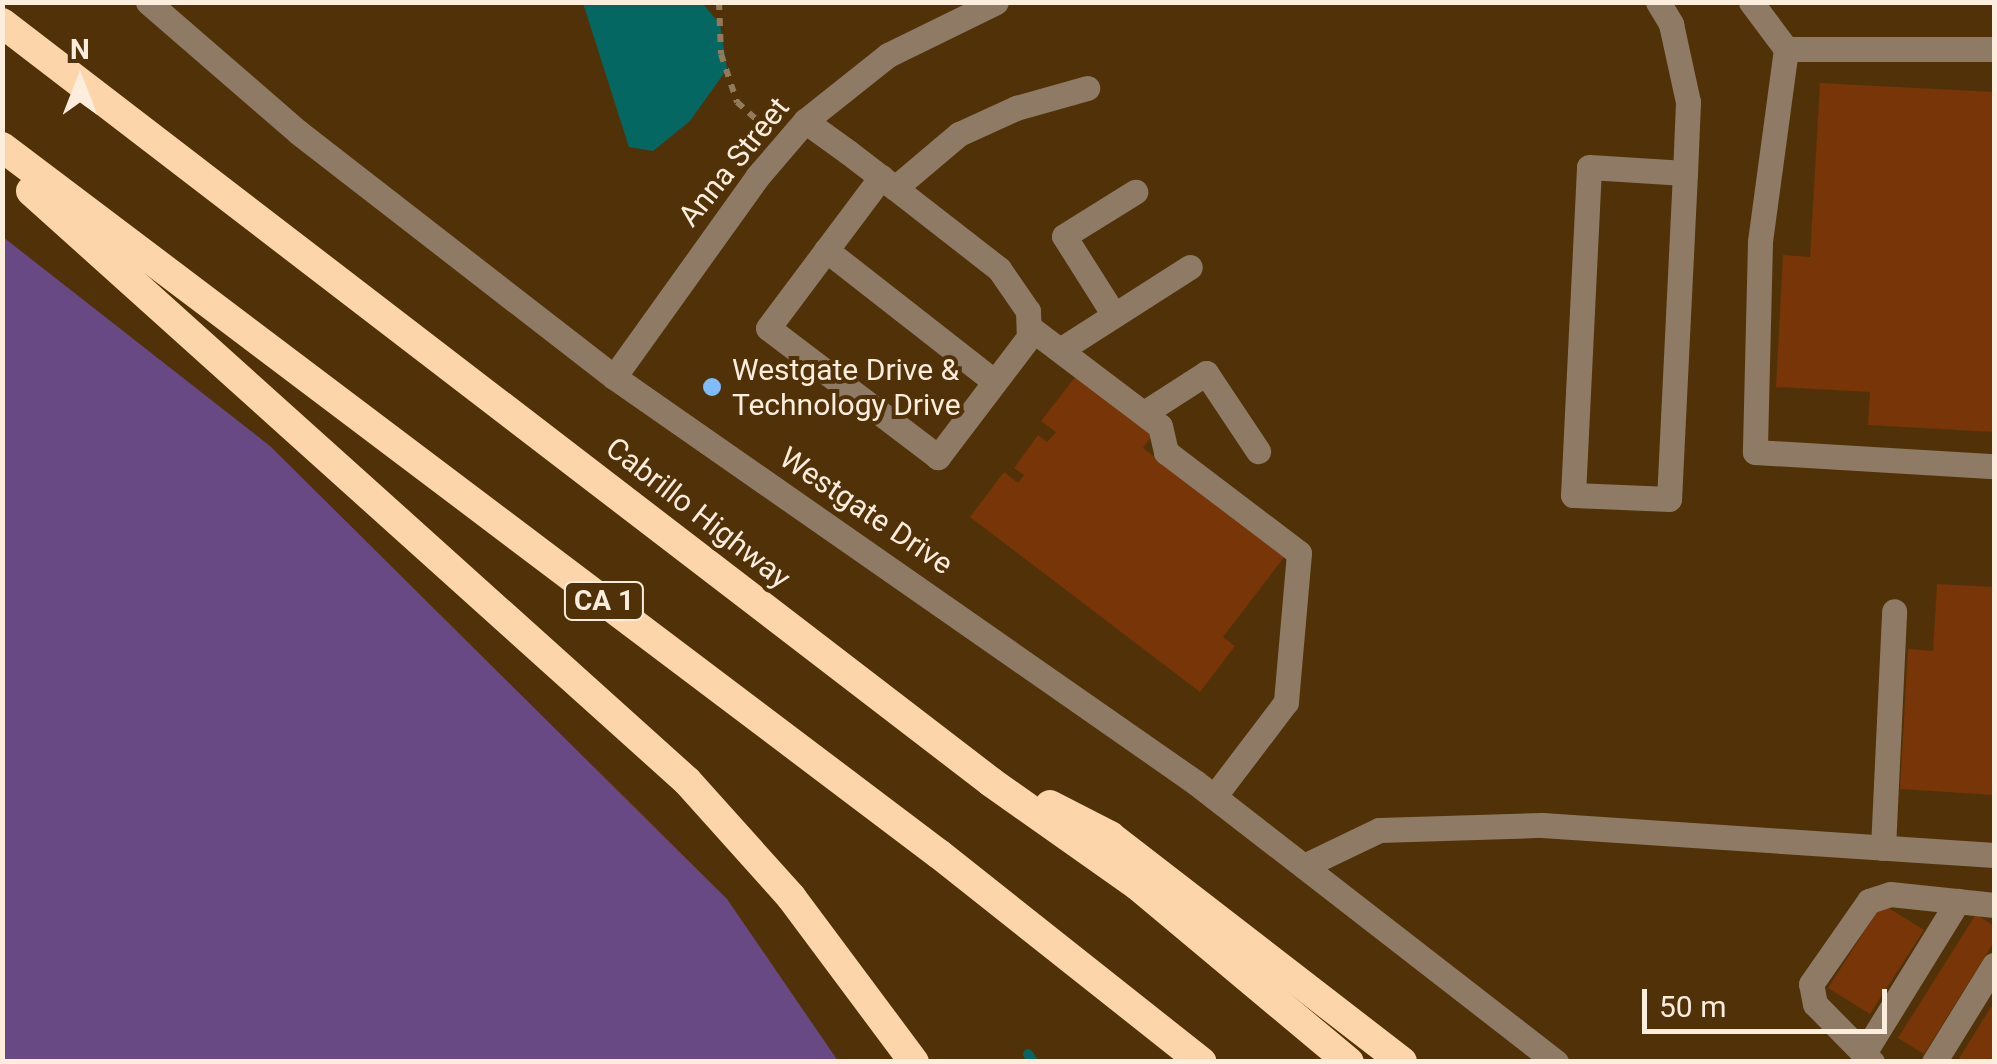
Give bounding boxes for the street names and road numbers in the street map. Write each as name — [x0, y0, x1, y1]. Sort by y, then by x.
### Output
street label: Anna Street — [671, 90, 797, 234]
street label: Cabrillo Highway — [599, 430, 797, 596]
street label: Westgate Drive — [773, 440, 959, 582]
road number: CA 1 — [562, 578, 646, 624]

